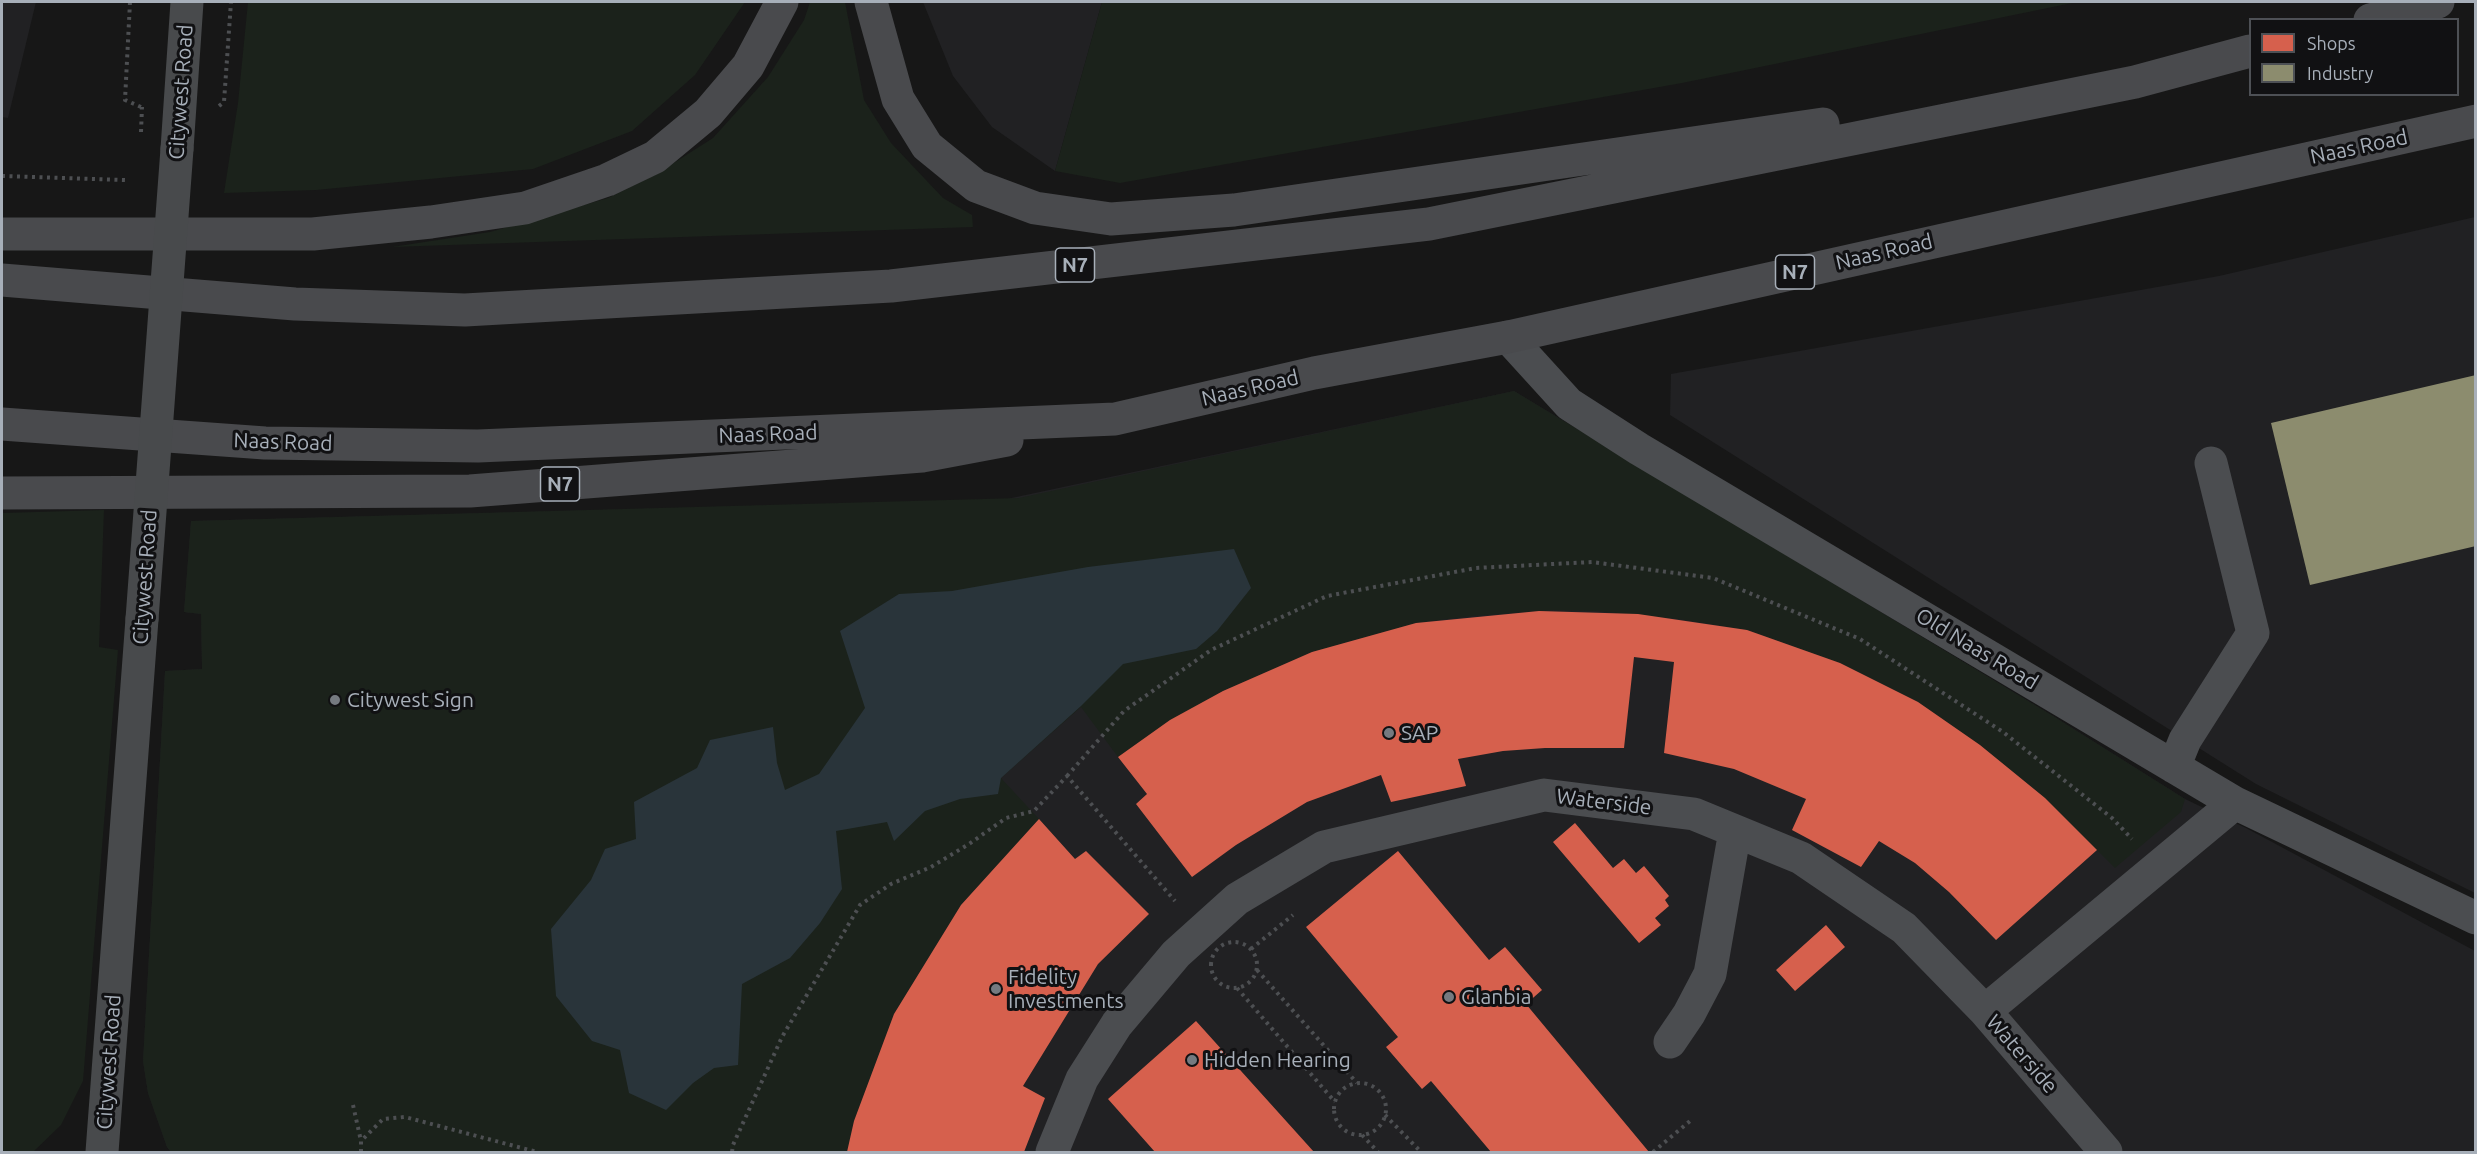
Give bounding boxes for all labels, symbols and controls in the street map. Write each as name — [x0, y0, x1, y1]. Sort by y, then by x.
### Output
legend — [2249, 18, 2459, 96]
street label: Citywest Road — [164, 24, 198, 160]
text: Shops — [2307, 33, 2356, 53]
text: Industry — [2307, 63, 2373, 83]
street label: Naas Road — [2308, 124, 2410, 170]
street label: Naas Road — [1833, 229, 1935, 275]
road number: N7 — [1056, 248, 1094, 282]
road number: N7 — [1776, 255, 1814, 289]
street label: Naas Road — [1199, 365, 1301, 411]
street label: Naas Road — [718, 420, 818, 448]
street label: Naas Road — [233, 428, 333, 456]
road number: N7 — [540, 467, 580, 501]
street label: Citywest Road — [128, 509, 162, 645]
street label: Old Naas Road — [1911, 603, 2043, 695]
place label: Citywest Sign — [347, 687, 474, 713]
marker: Citywest Sign — [328, 693, 342, 707]
place label: SAP — [1401, 720, 1438, 746]
marker: SAP — [1382, 726, 1396, 740]
street label: Waterside — [1555, 784, 1653, 820]
place label: Fidelity Investments — [1008, 964, 1124, 1014]
marker: Fidelity Investments — [989, 982, 1003, 996]
place label: Glanbia — [1461, 984, 1531, 1010]
marker: Glanbia — [1442, 990, 1456, 1004]
street label: Citywest Road — [92, 994, 126, 1130]
street label: Waterside — [1981, 1010, 2063, 1098]
place label: Hidden Hearing — [1204, 1047, 1351, 1073]
marker: Hidden Hearing — [1185, 1053, 1199, 1067]

